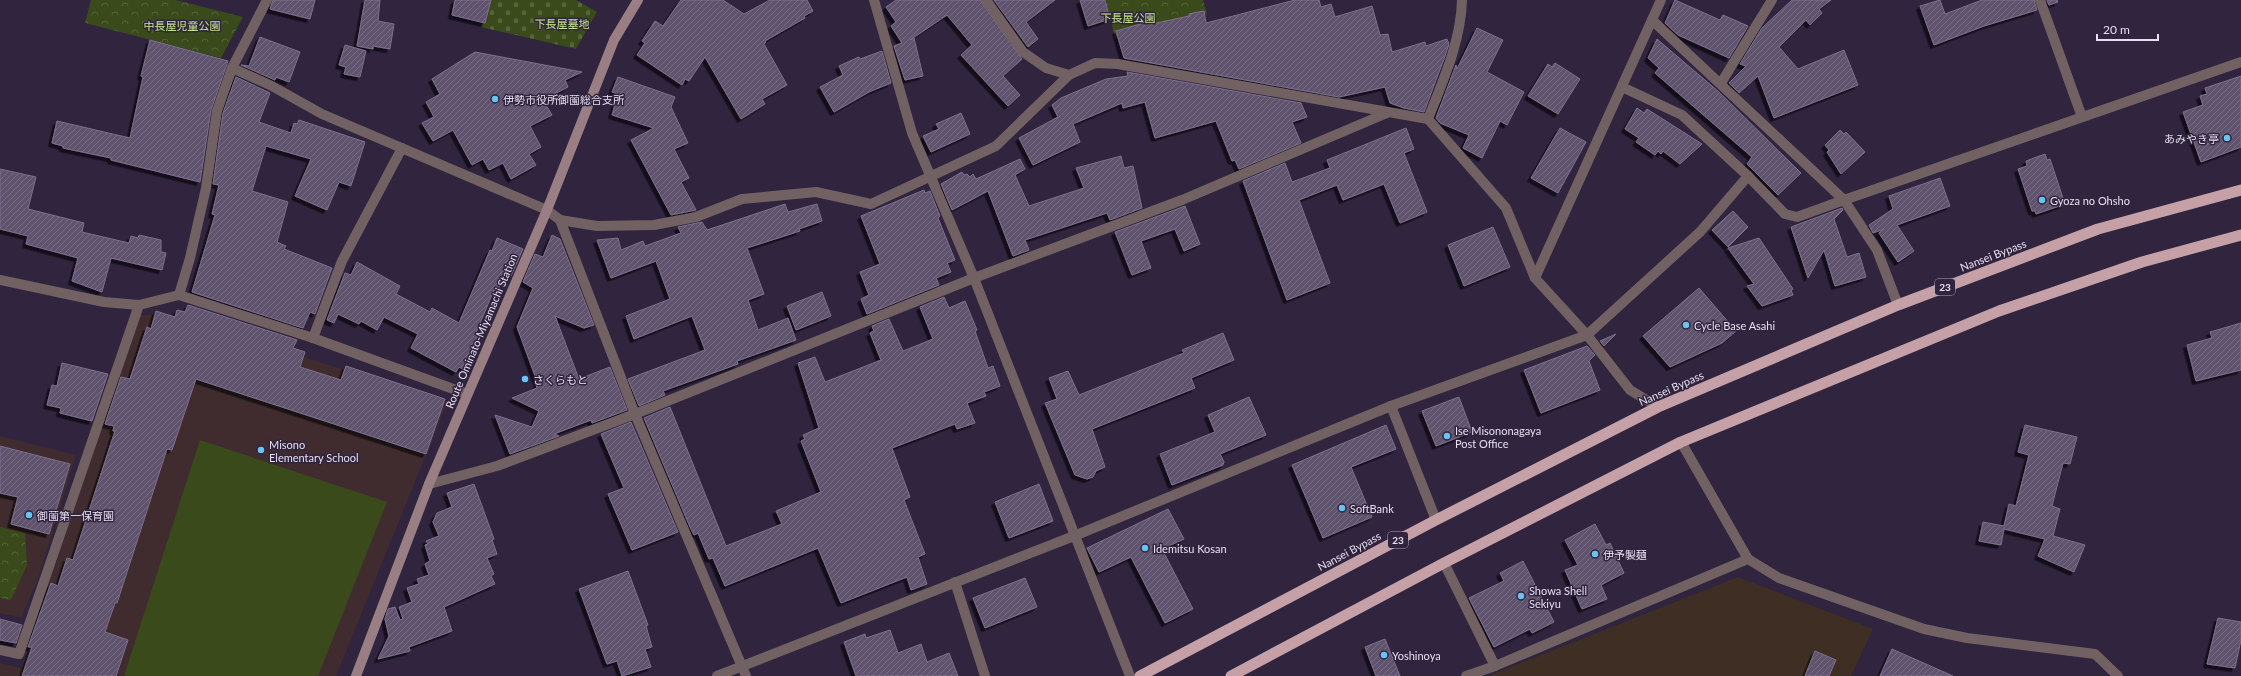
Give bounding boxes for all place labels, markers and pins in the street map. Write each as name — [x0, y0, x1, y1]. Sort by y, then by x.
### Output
place label: 伊勢市役所御薗総合支所 — [503, 93, 625, 106]
marker: 伊勢市役所御薗総合支所 — [490, 94, 500, 104]
place label: あみやき亭 — [2164, 132, 2219, 145]
marker: あみやき亭 — [2222, 133, 2232, 143]
place label: Gyoza no Ohsho — [2050, 194, 2130, 207]
marker: Gyoza no Ohsho — [2037, 195, 2047, 205]
place label: Cycle Base Asahi — [1694, 319, 1775, 332]
marker: Cycle Base Asahi — [1681, 320, 1691, 330]
place label: さくらもと — [533, 373, 588, 386]
marker: さくらもと — [520, 374, 530, 384]
place label: Ise Misononagaya Post Office — [1455, 424, 1541, 450]
marker: Ise Misononagaya Post Office — [1442, 431, 1452, 441]
place label: Misono Elementary School — [269, 438, 359, 464]
marker: Misono Elementary School — [256, 445, 266, 455]
place label: SoftBank — [1350, 502, 1394, 515]
marker: SoftBank — [1337, 503, 1347, 513]
place label: 御薗第一保育園 — [36, 509, 114, 522]
marker: 御薗第一保育園 — [24, 510, 34, 520]
place label: Idemitsu Kosan — [1153, 542, 1227, 555]
marker: Idemitsu Kosan — [1140, 543, 1150, 553]
place label: 伊予製麺 — [1603, 548, 1647, 561]
marker: 伊予製麺 — [1590, 549, 1600, 559]
place label: Showa Shell Sekiyu — [1529, 584, 1587, 610]
marker: Showa Shell Sekiyu — [1516, 591, 1526, 601]
place label: Yoshinoya — [1392, 649, 1441, 662]
marker: Yoshinoya — [1379, 650, 1389, 660]

